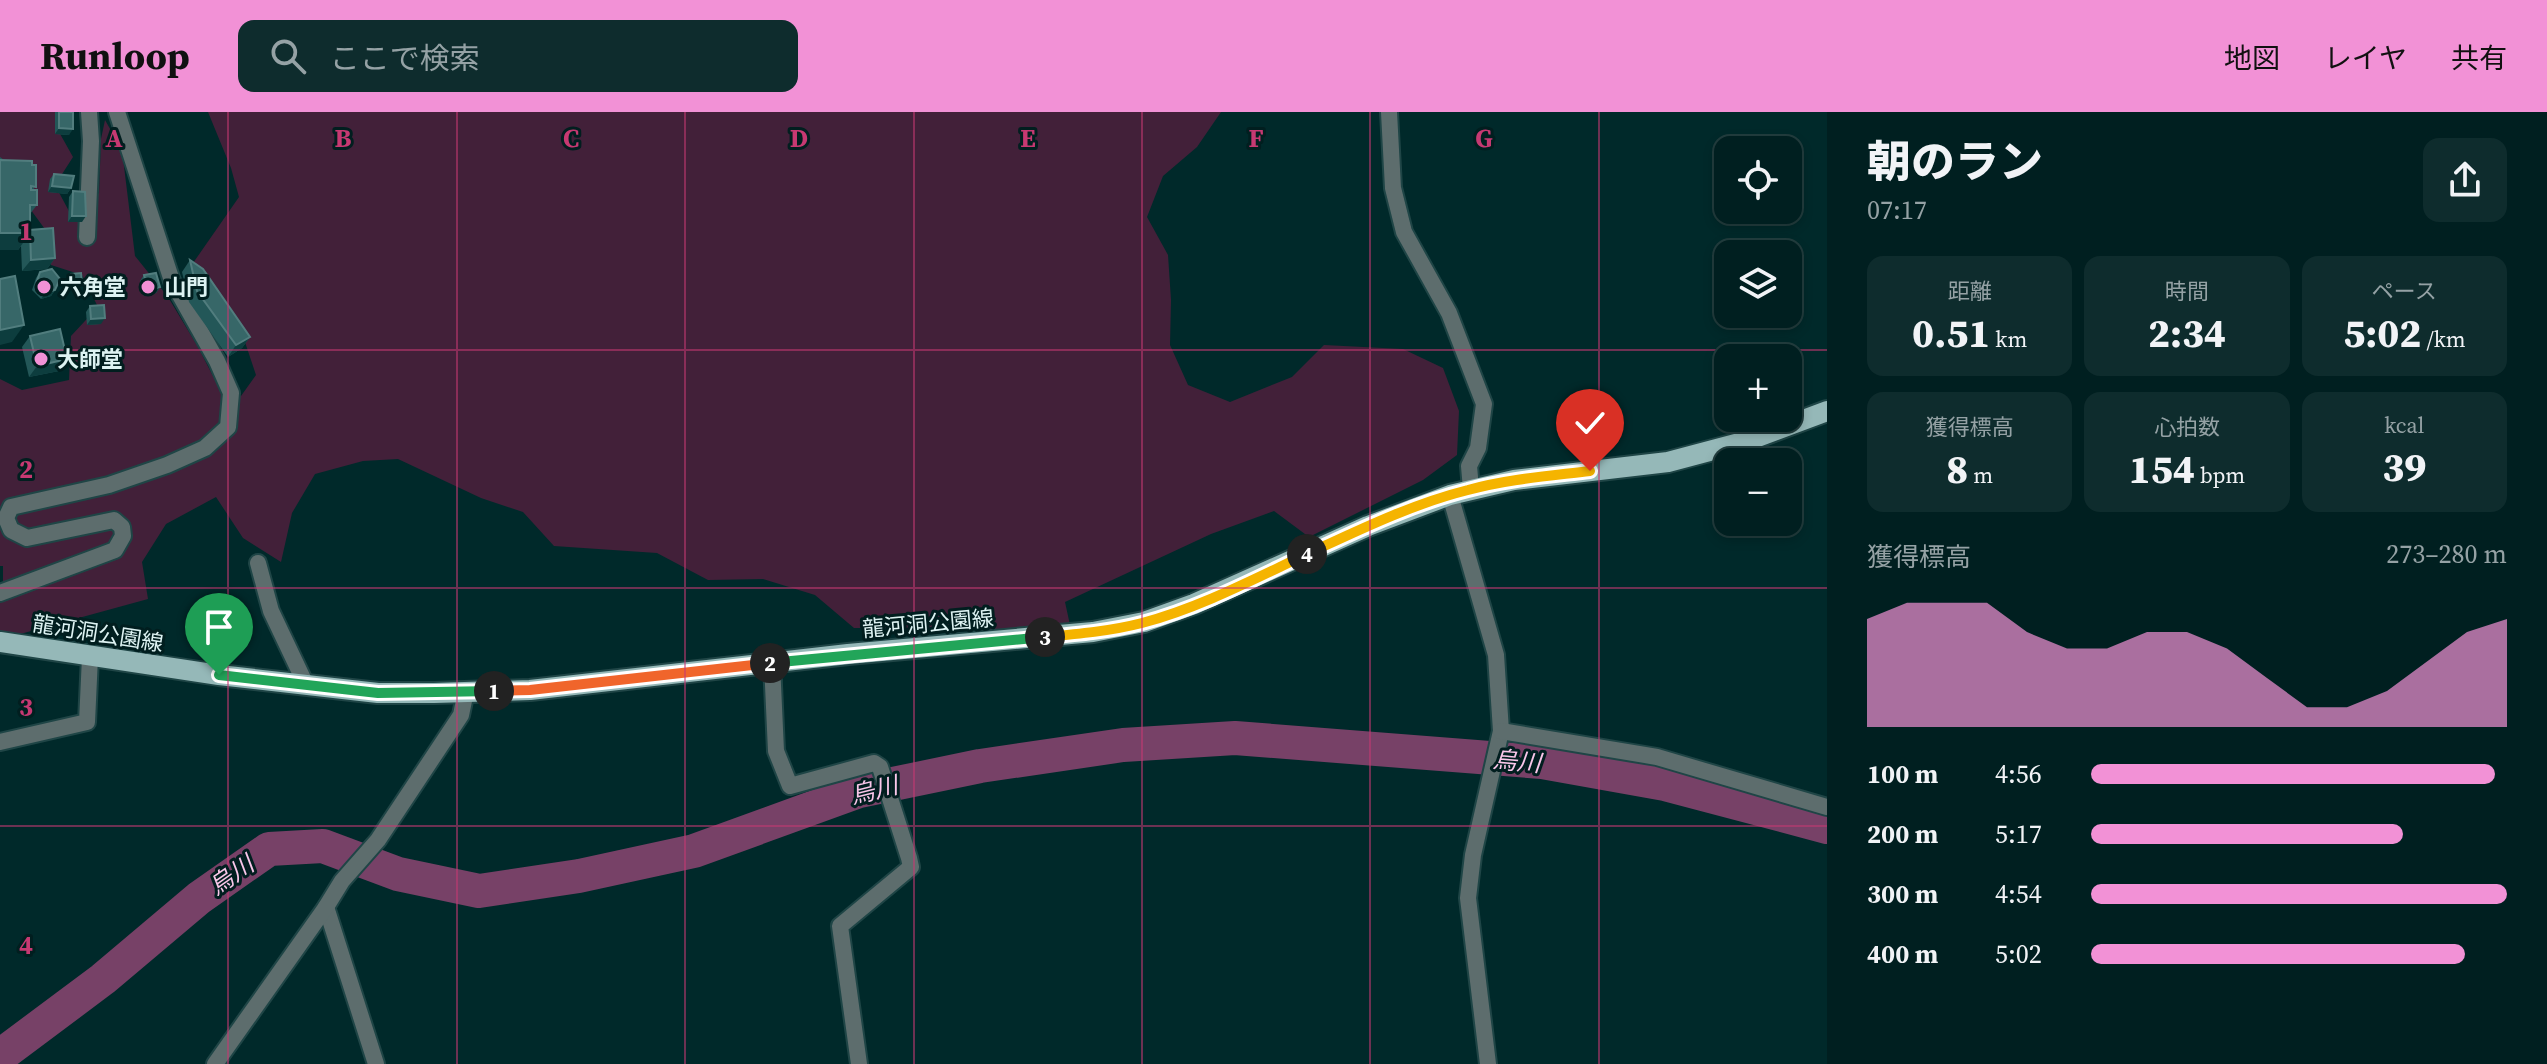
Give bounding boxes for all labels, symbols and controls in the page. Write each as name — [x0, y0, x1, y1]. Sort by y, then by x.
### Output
search box — [238, 20, 798, 92]
text: Runloop — [40, 30, 190, 82]
icon: search — [266, 34, 310, 78]
text: ここで検索 — [330, 38, 480, 79]
text: 地図 — [2224, 39, 2280, 77]
text: レイヤ — [2324, 39, 2407, 77]
text: 共有 — [2451, 39, 2507, 77]
text: A — [105, 120, 123, 156]
text: B — [335, 120, 352, 156]
text: C — [563, 120, 579, 156]
text: D — [790, 120, 808, 156]
text: E — [1020, 120, 1036, 156]
text: F — [1248, 120, 1264, 156]
text: G — [1475, 120, 1493, 156]
text: 朝のラン — [1867, 131, 2043, 192]
map controls — [1714, 136, 1802, 536]
button: locate — [1714, 136, 1802, 224]
button: share — [2423, 138, 2507, 222]
text: 07:17 — [1867, 192, 1927, 228]
text: 1 — [19, 213, 33, 249]
button: layers — [1714, 240, 1802, 328]
place label: 六角堂 — [60, 272, 126, 302]
place label: 山門 — [164, 272, 208, 302]
text: 距離 — [1948, 276, 1992, 306]
text: 時間 — [2165, 276, 2209, 306]
text: ペース — [2372, 276, 2437, 306]
marker: 六角堂 — [35, 278, 53, 296]
marker: 山門 — [139, 278, 157, 296]
text: 0.51 — [1912, 306, 1990, 360]
text: 2:34 — [2148, 306, 2226, 360]
text: 5:02 — [2343, 306, 2421, 360]
text: km — [1990, 324, 2027, 354]
text: /km — [2421, 324, 2466, 354]
place label: 大師堂 — [57, 344, 123, 374]
button: + — [1714, 344, 1802, 432]
marker: 大師堂 — [32, 350, 50, 368]
pin — [1556, 389, 1624, 471]
icon: check — [1568, 401, 1612, 445]
text: kcal — [2384, 410, 2424, 440]
text: 獲得標高 — [1926, 412, 2014, 442]
text: 心拍数 — [2154, 412, 2220, 442]
text: 39 — [2382, 440, 2426, 494]
text: 8 — [1946, 442, 1968, 496]
text: 154 — [2129, 442, 2195, 496]
button: − — [1714, 448, 1802, 536]
text: 2 — [19, 451, 33, 487]
text: m — [1968, 460, 1993, 490]
text: bpm — [2195, 460, 2245, 490]
pin: 4 — [1287, 534, 1327, 574]
text: 273–280 m — [2386, 536, 2507, 572]
text: 4 — [1301, 539, 1313, 569]
text: 獲得標高 — [1867, 539, 1971, 575]
pin — [185, 593, 253, 675]
street label: 龍河洞公園線 — [861, 602, 995, 644]
icon: arrive — [197, 605, 241, 649]
street label: 龍河洞公園線 — [30, 608, 166, 658]
pin: 3 — [1025, 617, 1065, 657]
text: 3 — [1039, 622, 1051, 652]
pin: 2 — [750, 643, 790, 683]
text: 2 — [764, 648, 776, 678]
pin: 1 — [474, 671, 514, 711]
text: 1 — [488, 676, 500, 706]
text: 3 — [19, 689, 33, 725]
water label: 烏川 — [1492, 742, 1545, 780]
text: 100 m — [1867, 756, 1938, 792]
text: 4:56 — [1995, 756, 2042, 792]
water label: 烏川 — [847, 767, 904, 812]
text: 200 m — [1867, 816, 1938, 852]
text: 5:17 — [1995, 816, 2042, 852]
water label: 烏川 — [202, 846, 263, 902]
text: 300 m — [1867, 876, 1938, 912]
text: 4:54 — [1995, 876, 2042, 912]
text: 4 — [19, 927, 33, 963]
text: 400 m — [1867, 936, 1938, 972]
text: 5:02 — [1995, 936, 2042, 972]

